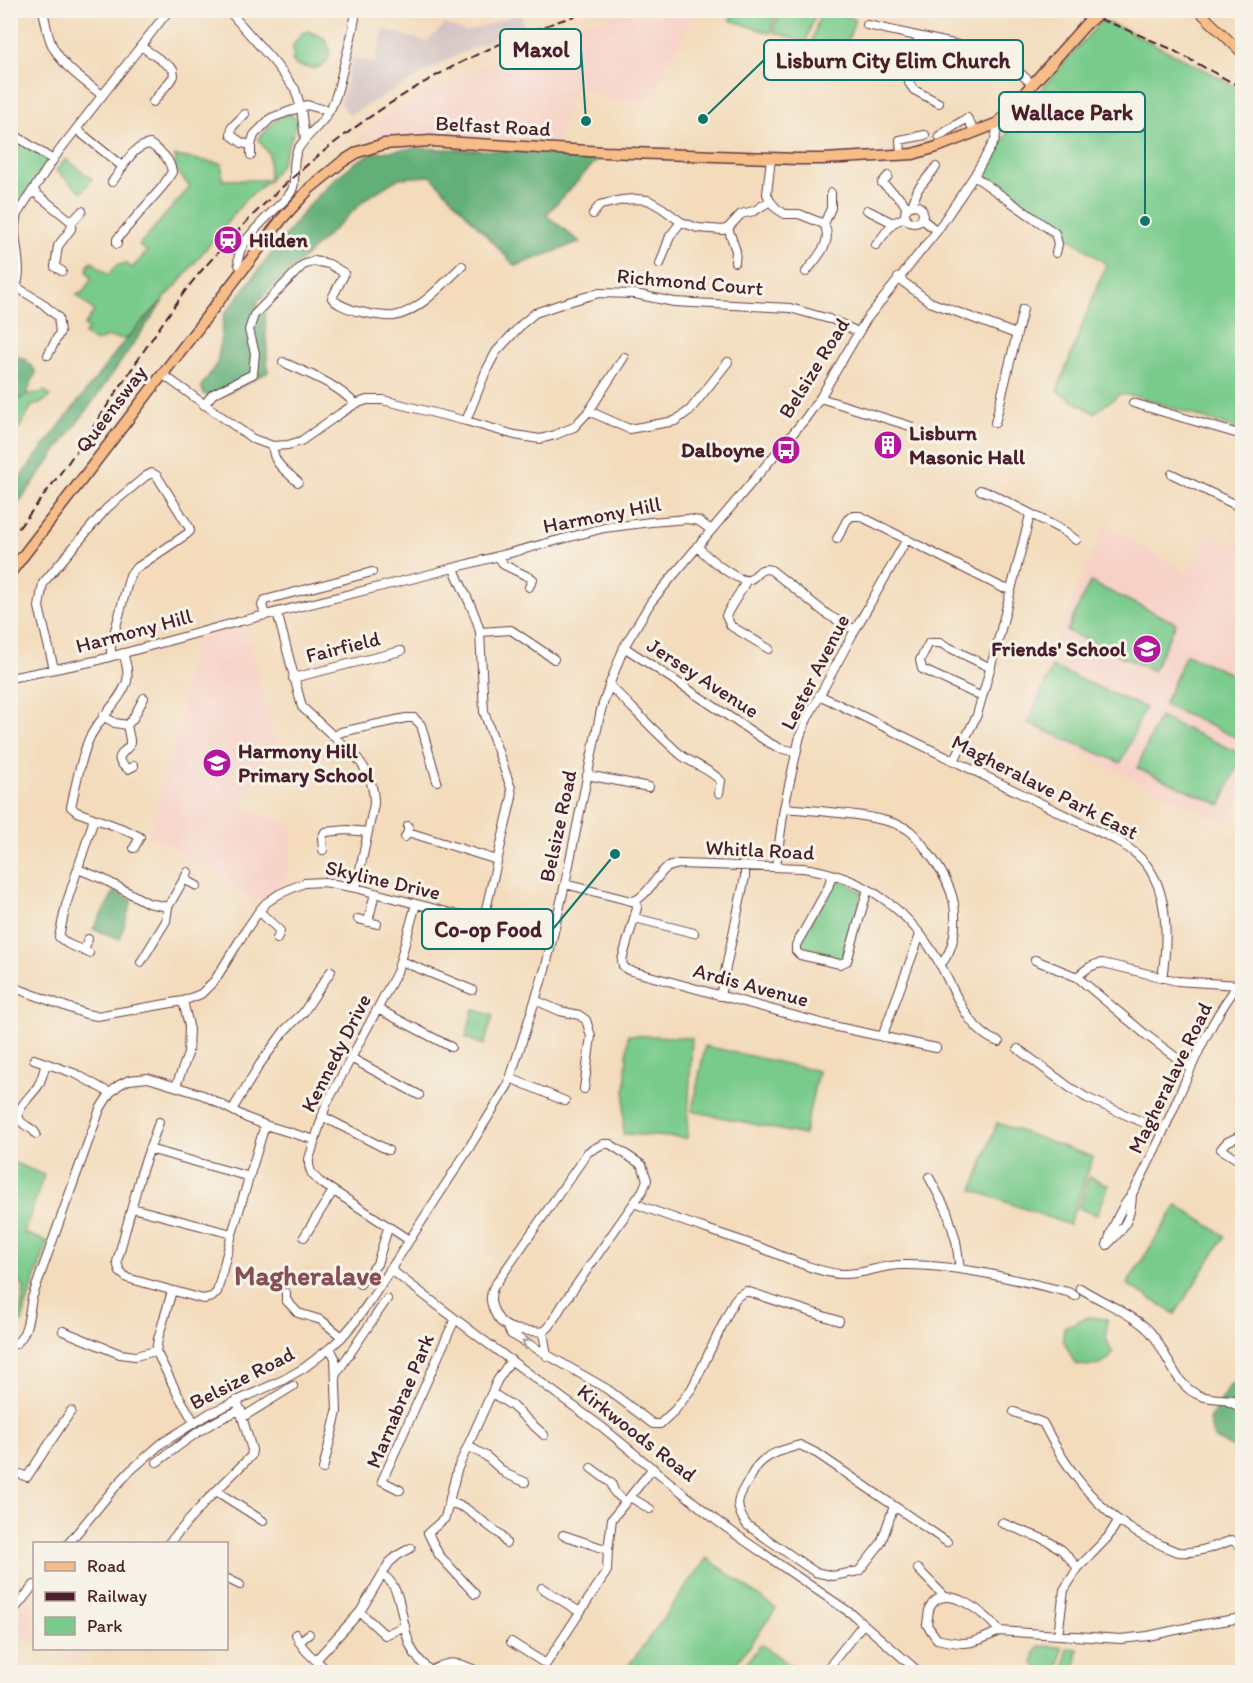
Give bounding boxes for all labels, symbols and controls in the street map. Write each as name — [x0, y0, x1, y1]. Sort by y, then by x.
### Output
callout: Maxol — [500, 29, 581, 69]
text: Maxol — [512, 36, 570, 63]
callout: Lisburn City Elim Church — [764, 40, 1023, 80]
text: Lisburn City Elim Church — [776, 47, 1010, 74]
callout: Wallace Park — [999, 92, 1145, 132]
text: Wallace Park — [1011, 99, 1134, 126]
street label: Belfast Road — [435, 110, 551, 141]
station icon: Hilden — [212, 224, 244, 256]
place label: Hilden — [249, 227, 308, 252]
street label: Richmond Court — [616, 263, 764, 300]
street label: Belsize Road — [773, 312, 855, 423]
street label: Queensway — [70, 360, 152, 457]
place label: Lisburn Masonic Hall — [909, 420, 1026, 469]
building icon: Lisburn Masonic Hall — [872, 429, 904, 461]
bus stop icon: Dalboyne — [770, 434, 802, 466]
place label: Dalboyne — [681, 437, 765, 463]
street label: Harmony Hill — [541, 491, 663, 538]
street label: Harmony Hill — [73, 603, 195, 658]
street label: Lester Avenue — [775, 610, 854, 734]
street label: Fairfield — [303, 625, 383, 668]
street label: Jersey Avenue — [643, 632, 764, 723]
school or university icon: Friends' School — [1131, 633, 1163, 665]
place label: Friends' School — [991, 636, 1127, 661]
street label: Magheralave Park East — [948, 729, 1143, 845]
place label: Harmony Hill Primary School — [238, 738, 375, 788]
school or university icon: Harmony Hill Primary School — [201, 747, 233, 779]
street label: Belsize Road — [533, 767, 582, 884]
street label: Whitla Road — [705, 834, 816, 865]
street label: Skyline Drive — [323, 854, 443, 905]
callout: Co-op Food — [422, 909, 553, 949]
text: Co-op Food — [434, 916, 542, 943]
street label: Ardis Avenue — [691, 957, 812, 1012]
street label: Kennedy Drive — [295, 990, 376, 1116]
street label: Magheralave Road — [1122, 998, 1217, 1157]
district label: Magheralave — [234, 1259, 382, 1292]
street label: Marnabrae Park — [360, 1330, 439, 1472]
one-way arrow — [522, 1339, 532, 1351]
street label: Belsize Road — [185, 1340, 299, 1415]
street label: Kirkwoods Road — [573, 1378, 702, 1487]
legend — [33, 1542, 228, 1650]
text: Road — [87, 1555, 126, 1577]
text: Railway — [87, 1585, 148, 1607]
text: Park — [87, 1615, 122, 1637]

